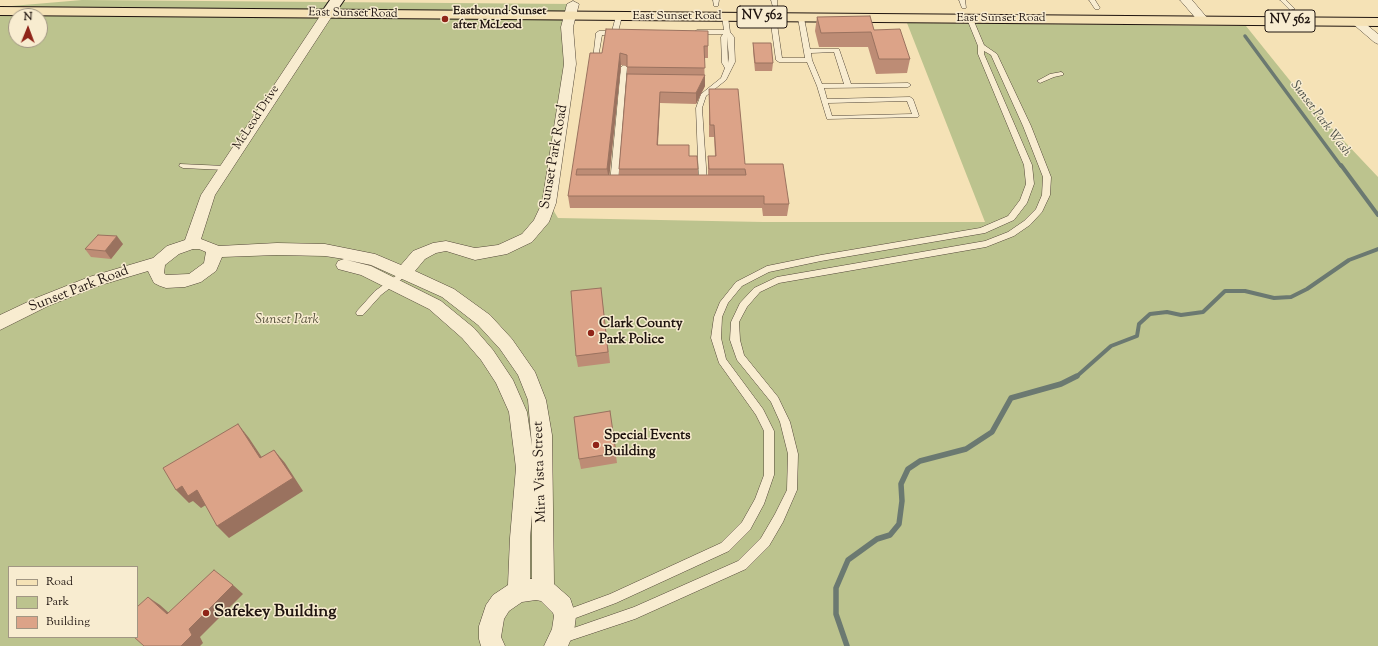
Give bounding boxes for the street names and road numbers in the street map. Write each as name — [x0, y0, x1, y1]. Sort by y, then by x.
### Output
street label: East Sunset Road — [308, 6, 398, 22]
road number: NV 562 — [737, 6, 787, 28]
street label: East Sunset Road — [632, 10, 722, 24]
road number: NV 562 — [1265, 10, 1315, 32]
street label: East Sunset Road — [956, 12, 1046, 26]
street label: McLeod Drive — [231, 83, 283, 153]
street label: Sunset Park Road — [538, 104, 572, 210]
street label: Sunset Park Road — [27, 263, 131, 317]
street label: Mira Vista Street — [531, 421, 551, 523]

